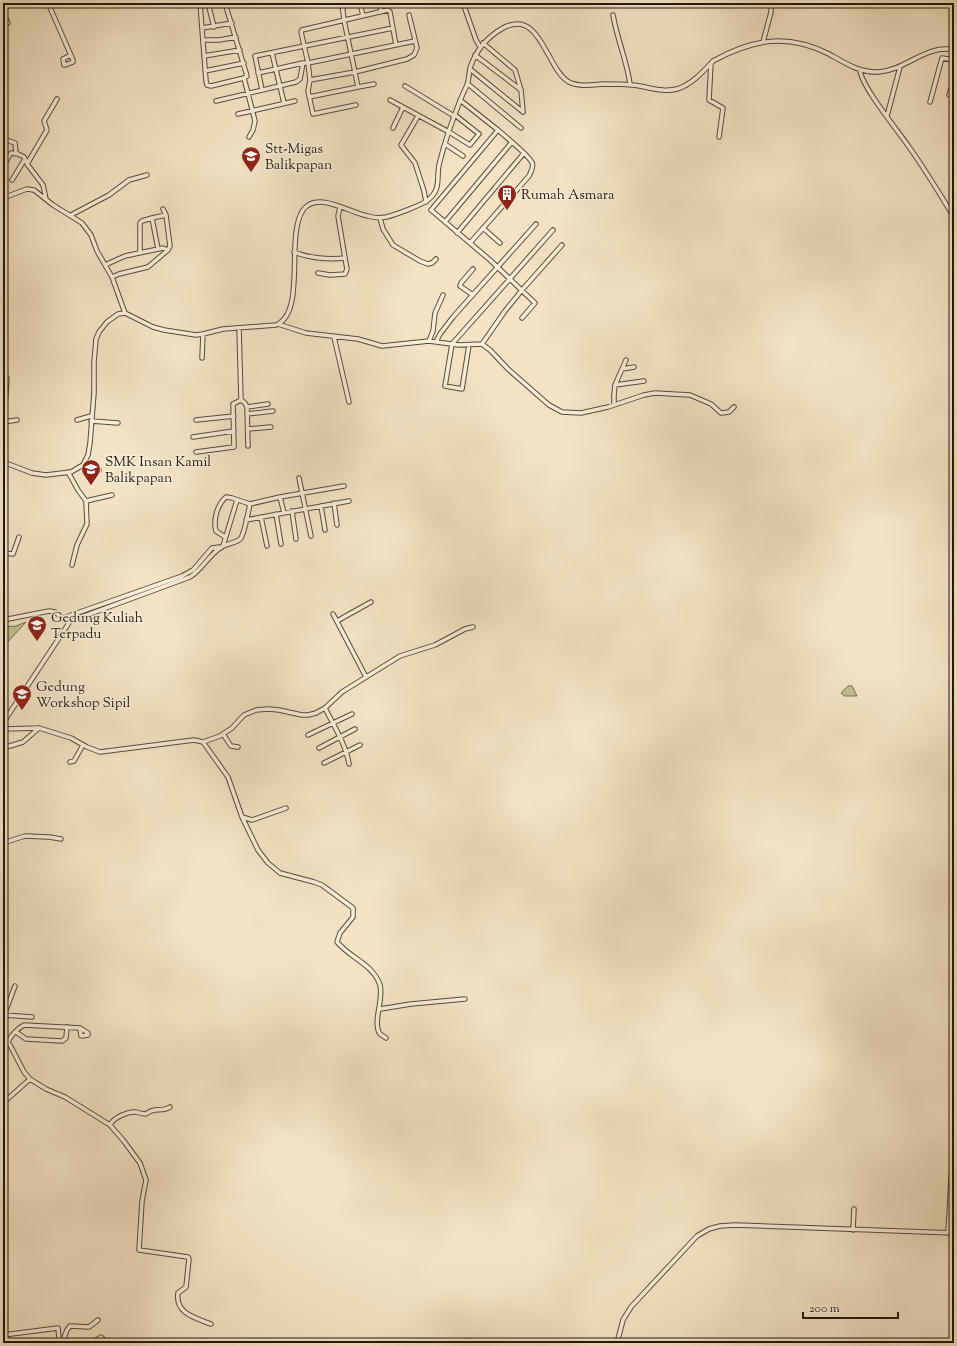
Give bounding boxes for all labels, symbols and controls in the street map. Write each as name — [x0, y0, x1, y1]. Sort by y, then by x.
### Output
place label: Stt-Migas Balikpapan — [265, 140, 332, 176]
school or university icon: Stt-Migas Balikpapan — [240, 145, 262, 173]
building icon: Rumah Asmara — [496, 183, 518, 211]
place label: Rumah Asmara — [521, 186, 615, 206]
place label: SMK Insan Kamil Balikpapan — [105, 453, 211, 489]
school or university icon: SMK Insan Kamil Balikpapan — [80, 458, 102, 486]
place label: Gedung Kuliah Terpadu — [51, 609, 143, 645]
school or university icon: Gedung Kuliah Terpadu — [26, 614, 48, 642]
place label: Gedung Workshop Sipil — [36, 678, 130, 714]
school or university icon: Gedung Workshop Sipil — [11, 683, 33, 711]
scale bar — [803, 1294, 898, 1320]
text: 200 m — [809, 1300, 840, 1318]

